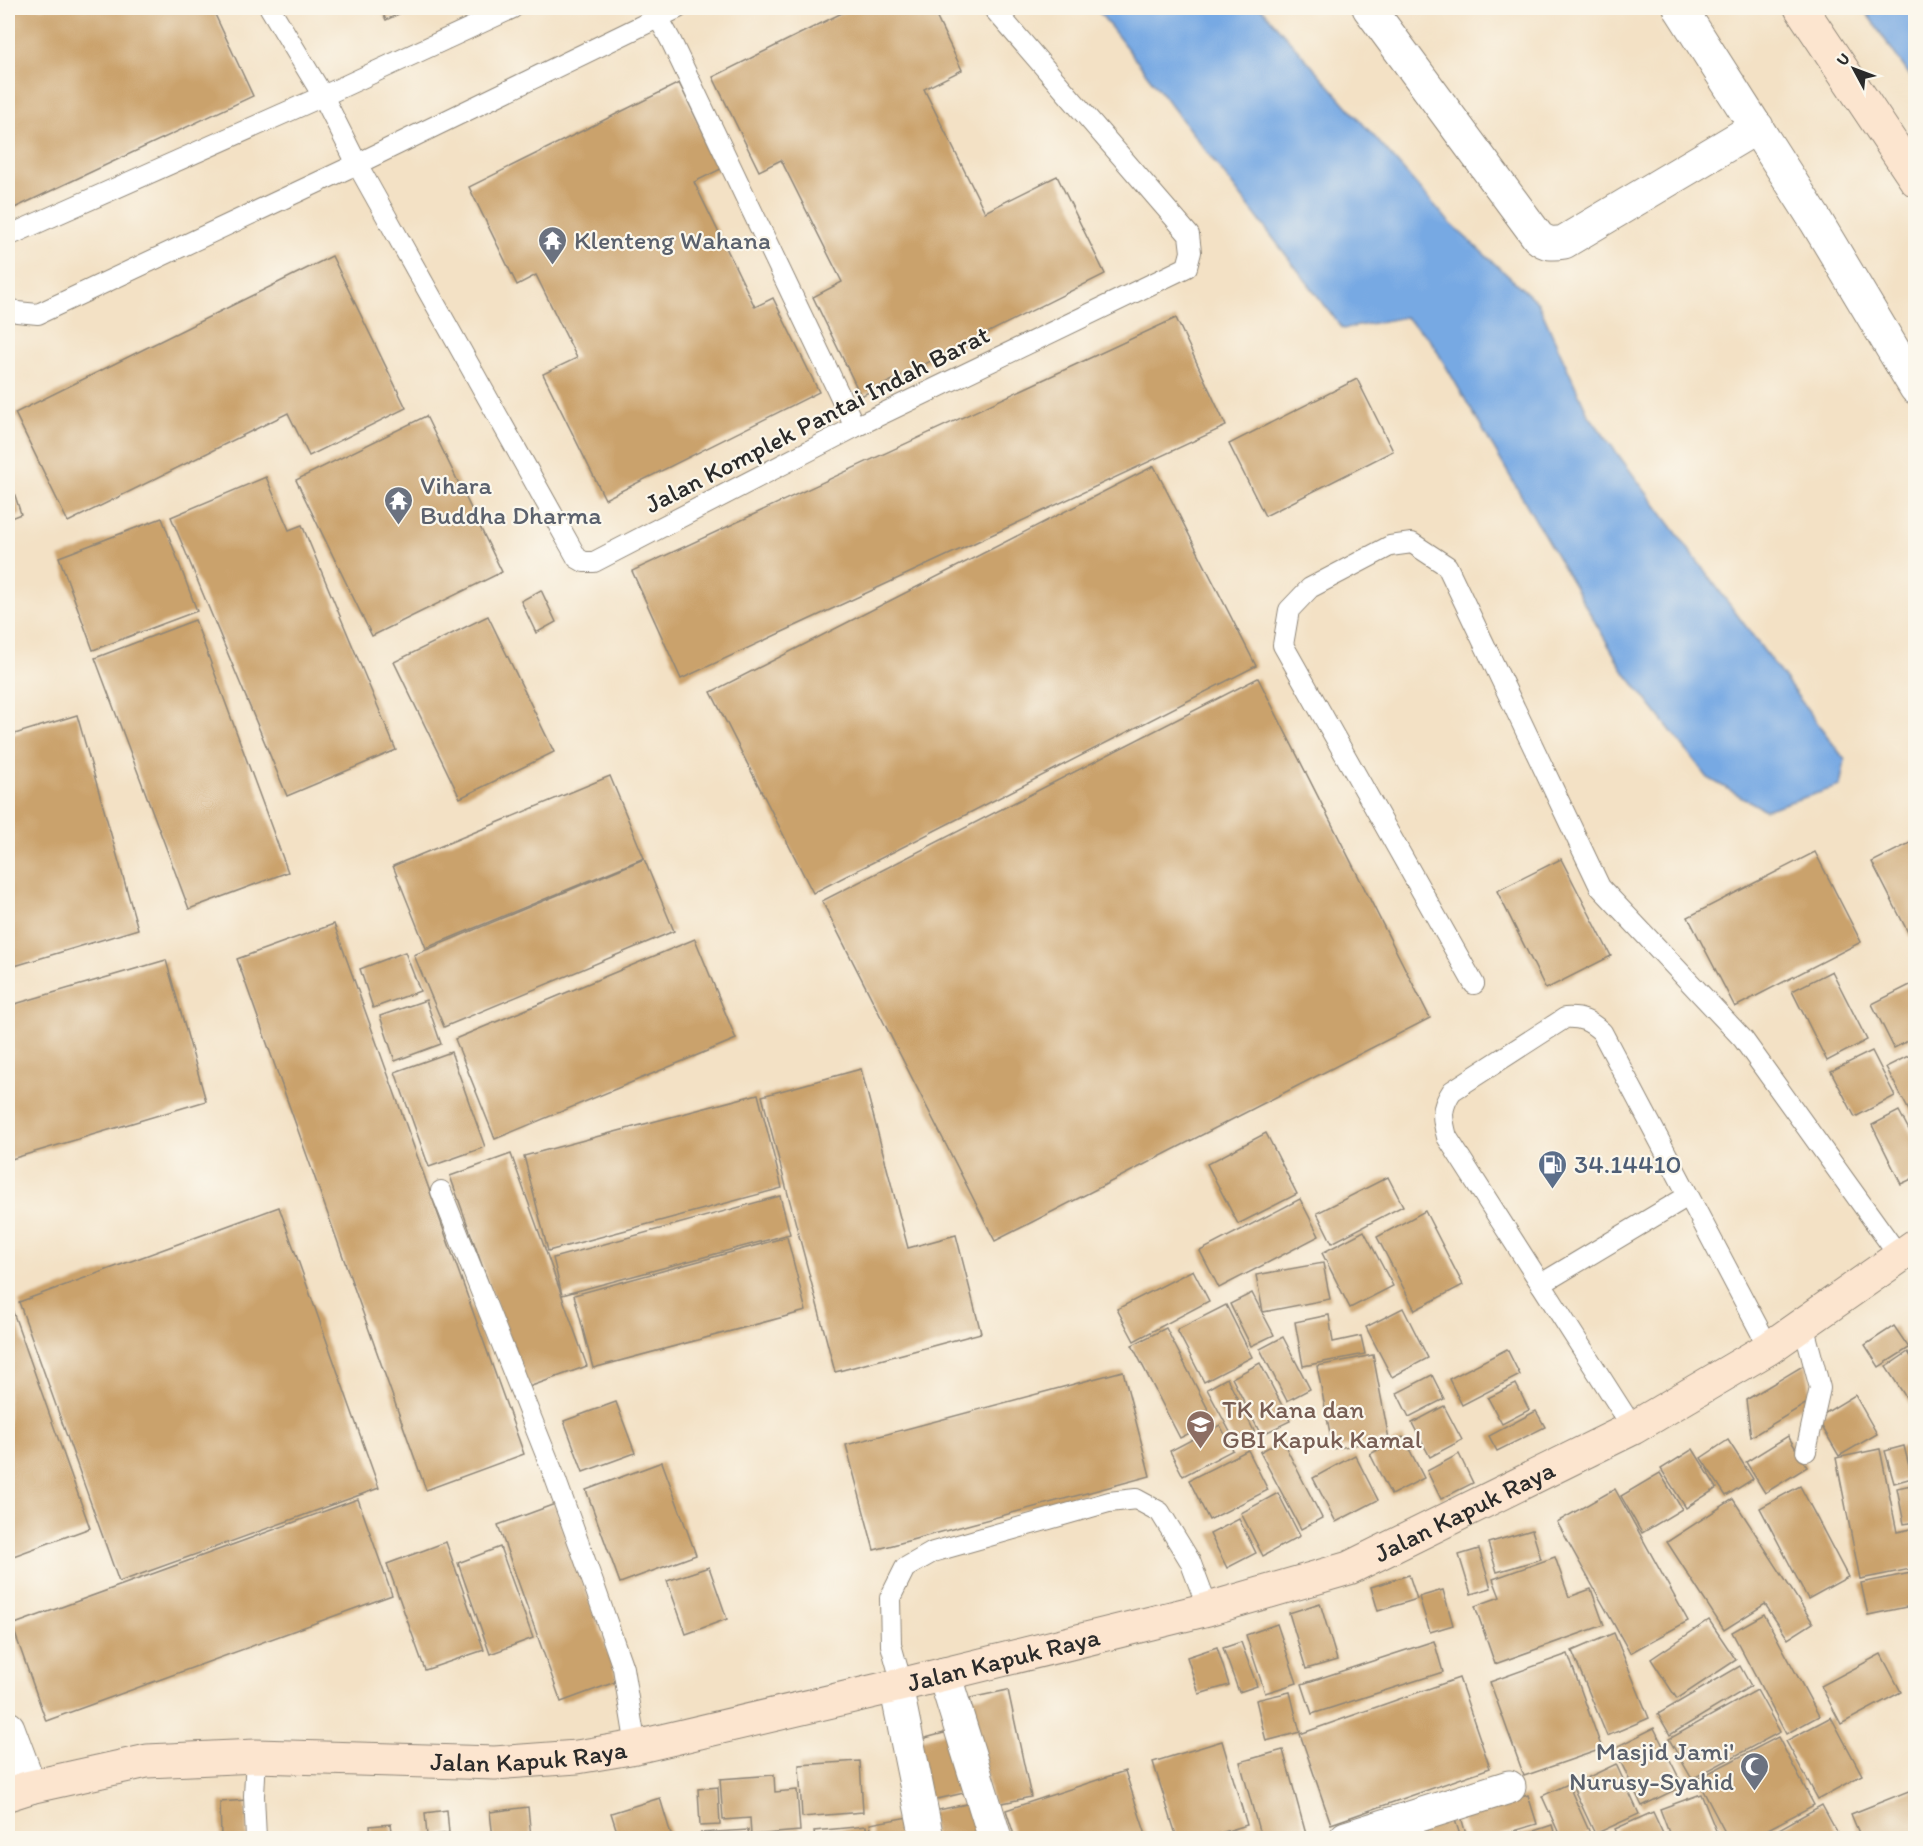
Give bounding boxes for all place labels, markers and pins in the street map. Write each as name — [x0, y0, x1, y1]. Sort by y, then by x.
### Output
temple icon: Klenteng Wahana — [537, 224, 569, 266]
place label: Klenteng Wahana — [574, 224, 771, 256]
place label: Vihara Buddha Dharma — [420, 469, 602, 531]
temple icon: Vihara Buddha Dharma — [383, 484, 415, 526]
fuel station icon: 34.14410 — [1537, 1148, 1569, 1190]
place label: 34.14410 — [1574, 1148, 1682, 1180]
place label: TK Kana dan GBI Kapuk Kamal — [1222, 1393, 1422, 1455]
school or university icon: TK Kana dan GBI Kapuk Kamal — [1185, 1408, 1217, 1450]
place label: Masjid Jami' Nurusy-Syahid — [1569, 1735, 1734, 1797]
mosque icon: Masjid Jami' Nurusy-Syahid — [1739, 1750, 1771, 1792]

